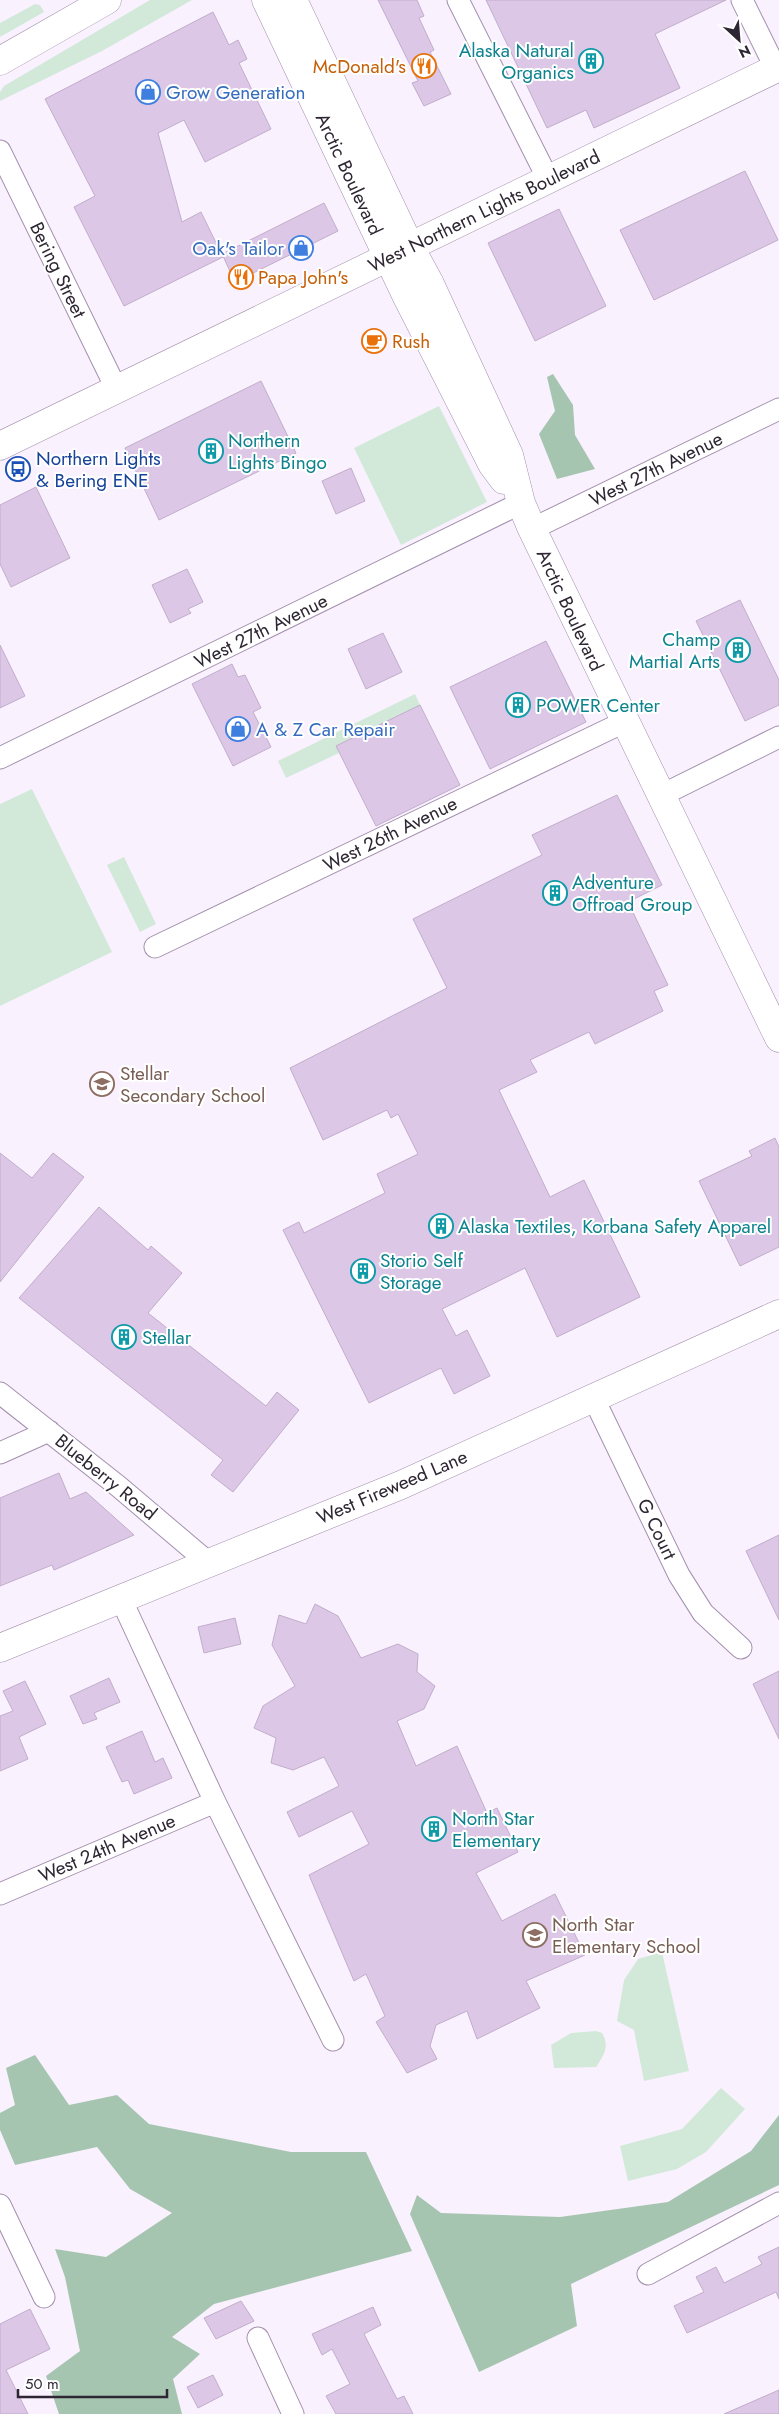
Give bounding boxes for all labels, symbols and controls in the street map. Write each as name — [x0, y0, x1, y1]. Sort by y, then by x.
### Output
north arrow — [714, 15, 764, 65]
place label: Alaska Natural Organics — [459, 37, 574, 86]
text: N — [735, 40, 754, 63]
building icon: Alaska Natural Organics — [578, 48, 604, 74]
place label: McDonald's — [313, 53, 406, 80]
restaurant icon: McDonald's — [411, 53, 437, 79]
shop icon: Grow Generation — [135, 79, 161, 105]
place label: Grow Generation — [166, 79, 305, 106]
street label: Arctic Boulevard — [309, 109, 389, 239]
street label: West Northern Lights Boulevard — [363, 143, 605, 279]
street label: Bering Street — [23, 217, 93, 323]
place label: Oak's Tailor — [192, 235, 284, 262]
shop icon: Oak's Tailor — [288, 235, 314, 261]
restaurant icon: Papa John's — [228, 264, 254, 290]
place label: Papa John's — [258, 264, 348, 291]
cafe icon: Rush — [361, 328, 387, 354]
place label: Rush — [392, 328, 430, 355]
street label: West 27th Avenue — [585, 425, 727, 513]
place label: Northern Lights Bingo — [228, 427, 327, 476]
building icon: Northern Lights Bingo — [198, 438, 224, 464]
place label: Northern Lights & Bering ENE — [36, 445, 161, 494]
bus stop icon: Northern Lights & Bering ENE — [5, 456, 31, 482]
street label: Arctic Boulevard — [530, 545, 610, 675]
street label: West 27th Avenue — [190, 587, 332, 675]
place label: Champ Martial Arts — [629, 626, 720, 675]
building icon: Champ Martial Arts — [725, 637, 751, 663]
building icon: POWER Center — [505, 692, 531, 718]
place label: POWER Center — [536, 692, 661, 719]
shop icon: A & Z Car Repair — [225, 716, 251, 742]
place label: A & Z Car Repair — [256, 716, 396, 743]
street label: West 26th Avenue — [318, 790, 462, 878]
place label: Adventure Offroad Group — [572, 869, 692, 918]
building icon: Adventure Offroad Group — [542, 880, 568, 906]
place label: Stellar Secondary School — [120, 1060, 265, 1109]
school or university icon: Stellar Secondary School — [89, 1071, 115, 1097]
building icon: Alaska Textiles, Korbana Safety Apparel — [428, 1213, 454, 1239]
place label: Alaska Textiles, Korbana Safety Apparel — [458, 1213, 771, 1240]
place label: Storio Self Storage — [380, 1247, 463, 1296]
building icon: Storio Self Storage — [350, 1258, 376, 1284]
building icon: Stellar — [111, 1324, 137, 1350]
place label: Stellar — [142, 1324, 192, 1351]
street label: Blueberry Road — [49, 1427, 163, 1527]
street label: West Fireweed Lane — [312, 1443, 472, 1531]
street label: G Court — [631, 1494, 684, 1564]
place label: North Star Elementary — [452, 1805, 541, 1854]
street label: West 24th Avenue — [34, 1807, 180, 1889]
building icon: North Star Elementary — [421, 1816, 447, 1842]
place label: North Star Elementary School — [552, 1911, 701, 1960]
school or university icon: North Star Elementary School — [522, 1922, 548, 1948]
scale bar — [18, 2366, 166, 2398]
text: 50 m — [25, 2373, 59, 2395]

